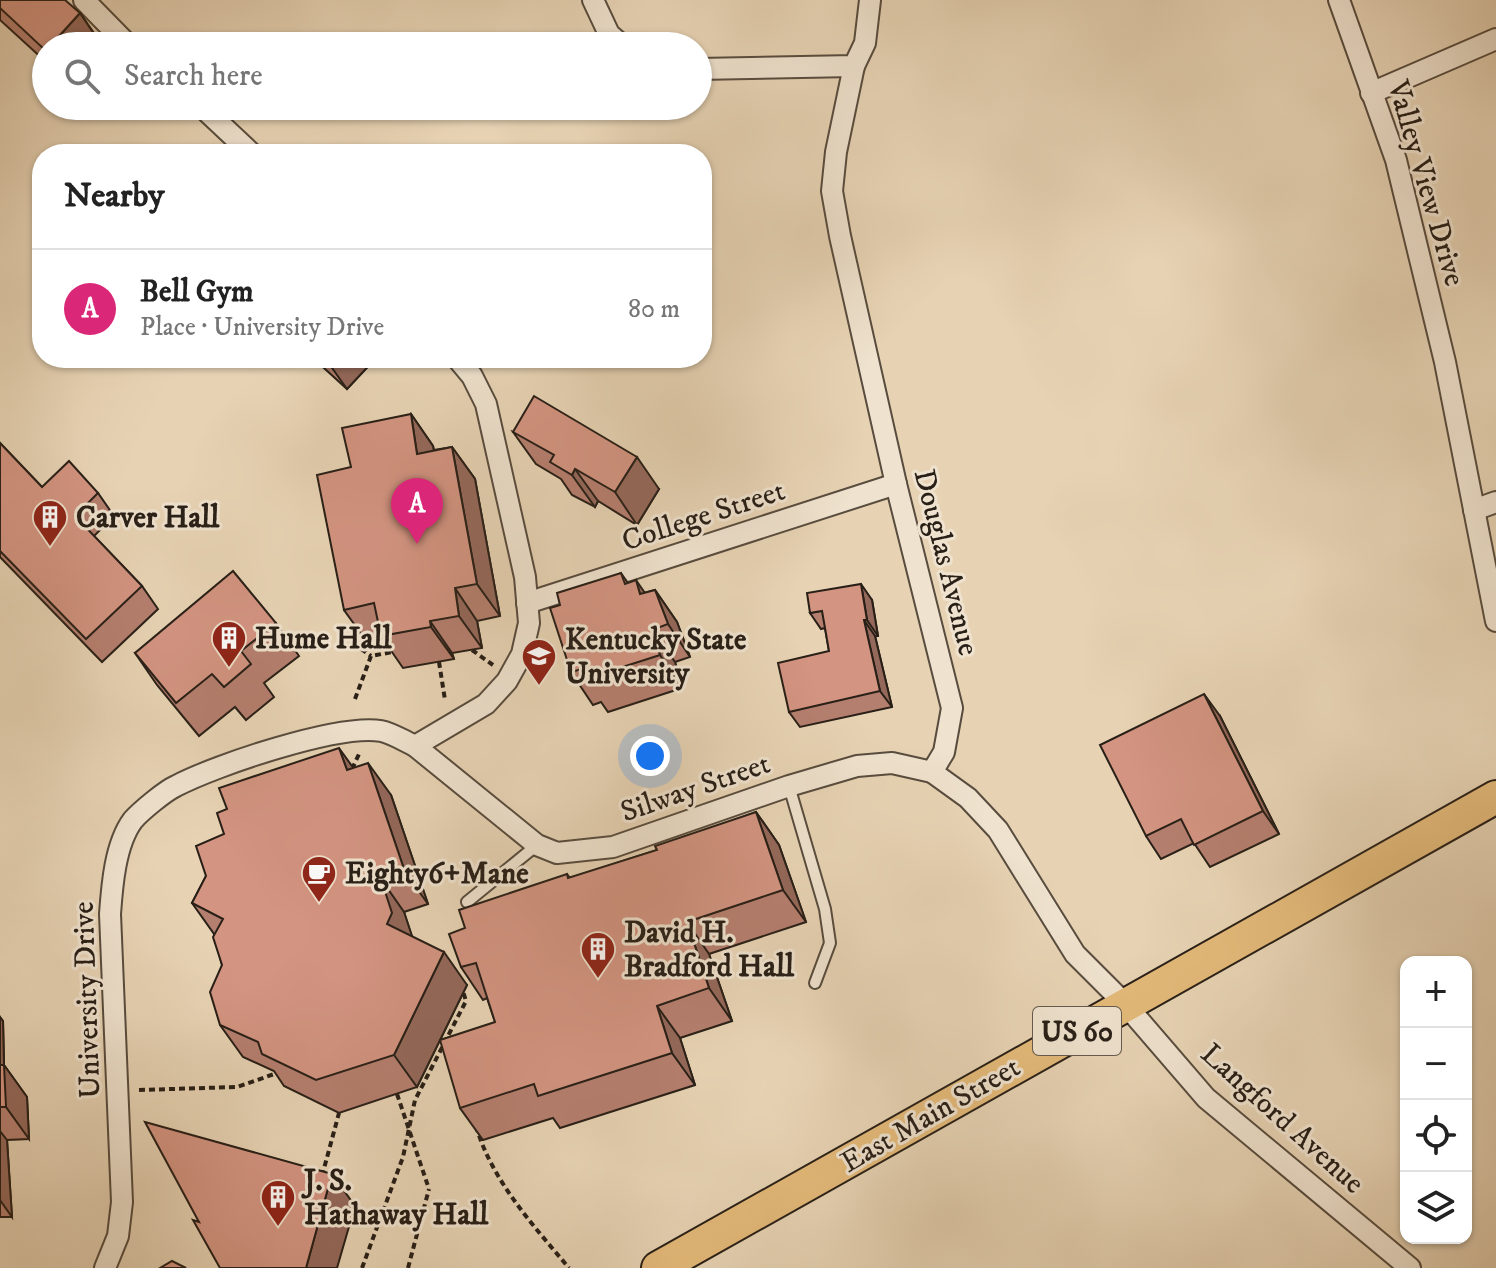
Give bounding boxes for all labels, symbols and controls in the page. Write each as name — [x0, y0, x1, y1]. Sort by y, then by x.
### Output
search box — [32, 32, 712, 120]
icon: search — [60, 54, 104, 98]
text: Search here — [124, 58, 263, 95]
street label: Valley View Drive — [1378, 75, 1473, 290]
text: Nearby — [64, 175, 165, 217]
text: Bell Gym — [140, 274, 254, 311]
text: A — [82, 293, 98, 326]
text: 80 m — [628, 293, 680, 326]
text: Place · University Drive — [140, 311, 384, 344]
street label: Douglas Avenue — [905, 465, 987, 659]
street label: College Street — [617, 473, 790, 560]
pin: A — [391, 478, 443, 544]
building icon: Carver Hall — [31, 498, 69, 548]
place label: Carver Hall — [76, 500, 220, 537]
building icon: Hume Hall — [210, 619, 248, 669]
place label: Hume Hall — [255, 621, 392, 658]
place label: Kentucky State University — [565, 622, 747, 693]
school or university icon: Kentucky State University — [520, 637, 558, 687]
your location — [630, 736, 670, 776]
street label: Silway Street — [616, 746, 775, 831]
cafe icon: Eighty6+Mane — [300, 854, 338, 904]
place label: Eighty6+Mane — [345, 856, 529, 893]
street label: University Drive — [66, 901, 109, 1099]
place label: David H. Bradford Hall — [624, 915, 795, 986]
building icon: David H. Bradford Hall — [579, 930, 617, 980]
map controls — [1400, 956, 1472, 1244]
button: + — [1400, 956, 1472, 1028]
road number: US 60 — [1033, 1007, 1121, 1055]
button: − — [1400, 1028, 1472, 1100]
street label: Langford Avenue — [1193, 1036, 1371, 1202]
street label: East Main Street — [834, 1049, 1027, 1182]
button: locate — [1400, 1100, 1472, 1172]
place label: J. S. Hathaway Hall — [301, 1163, 489, 1234]
button: layers — [1400, 1172, 1472, 1244]
building icon: J. S. Hathaway Hall — [259, 1178, 297, 1228]

